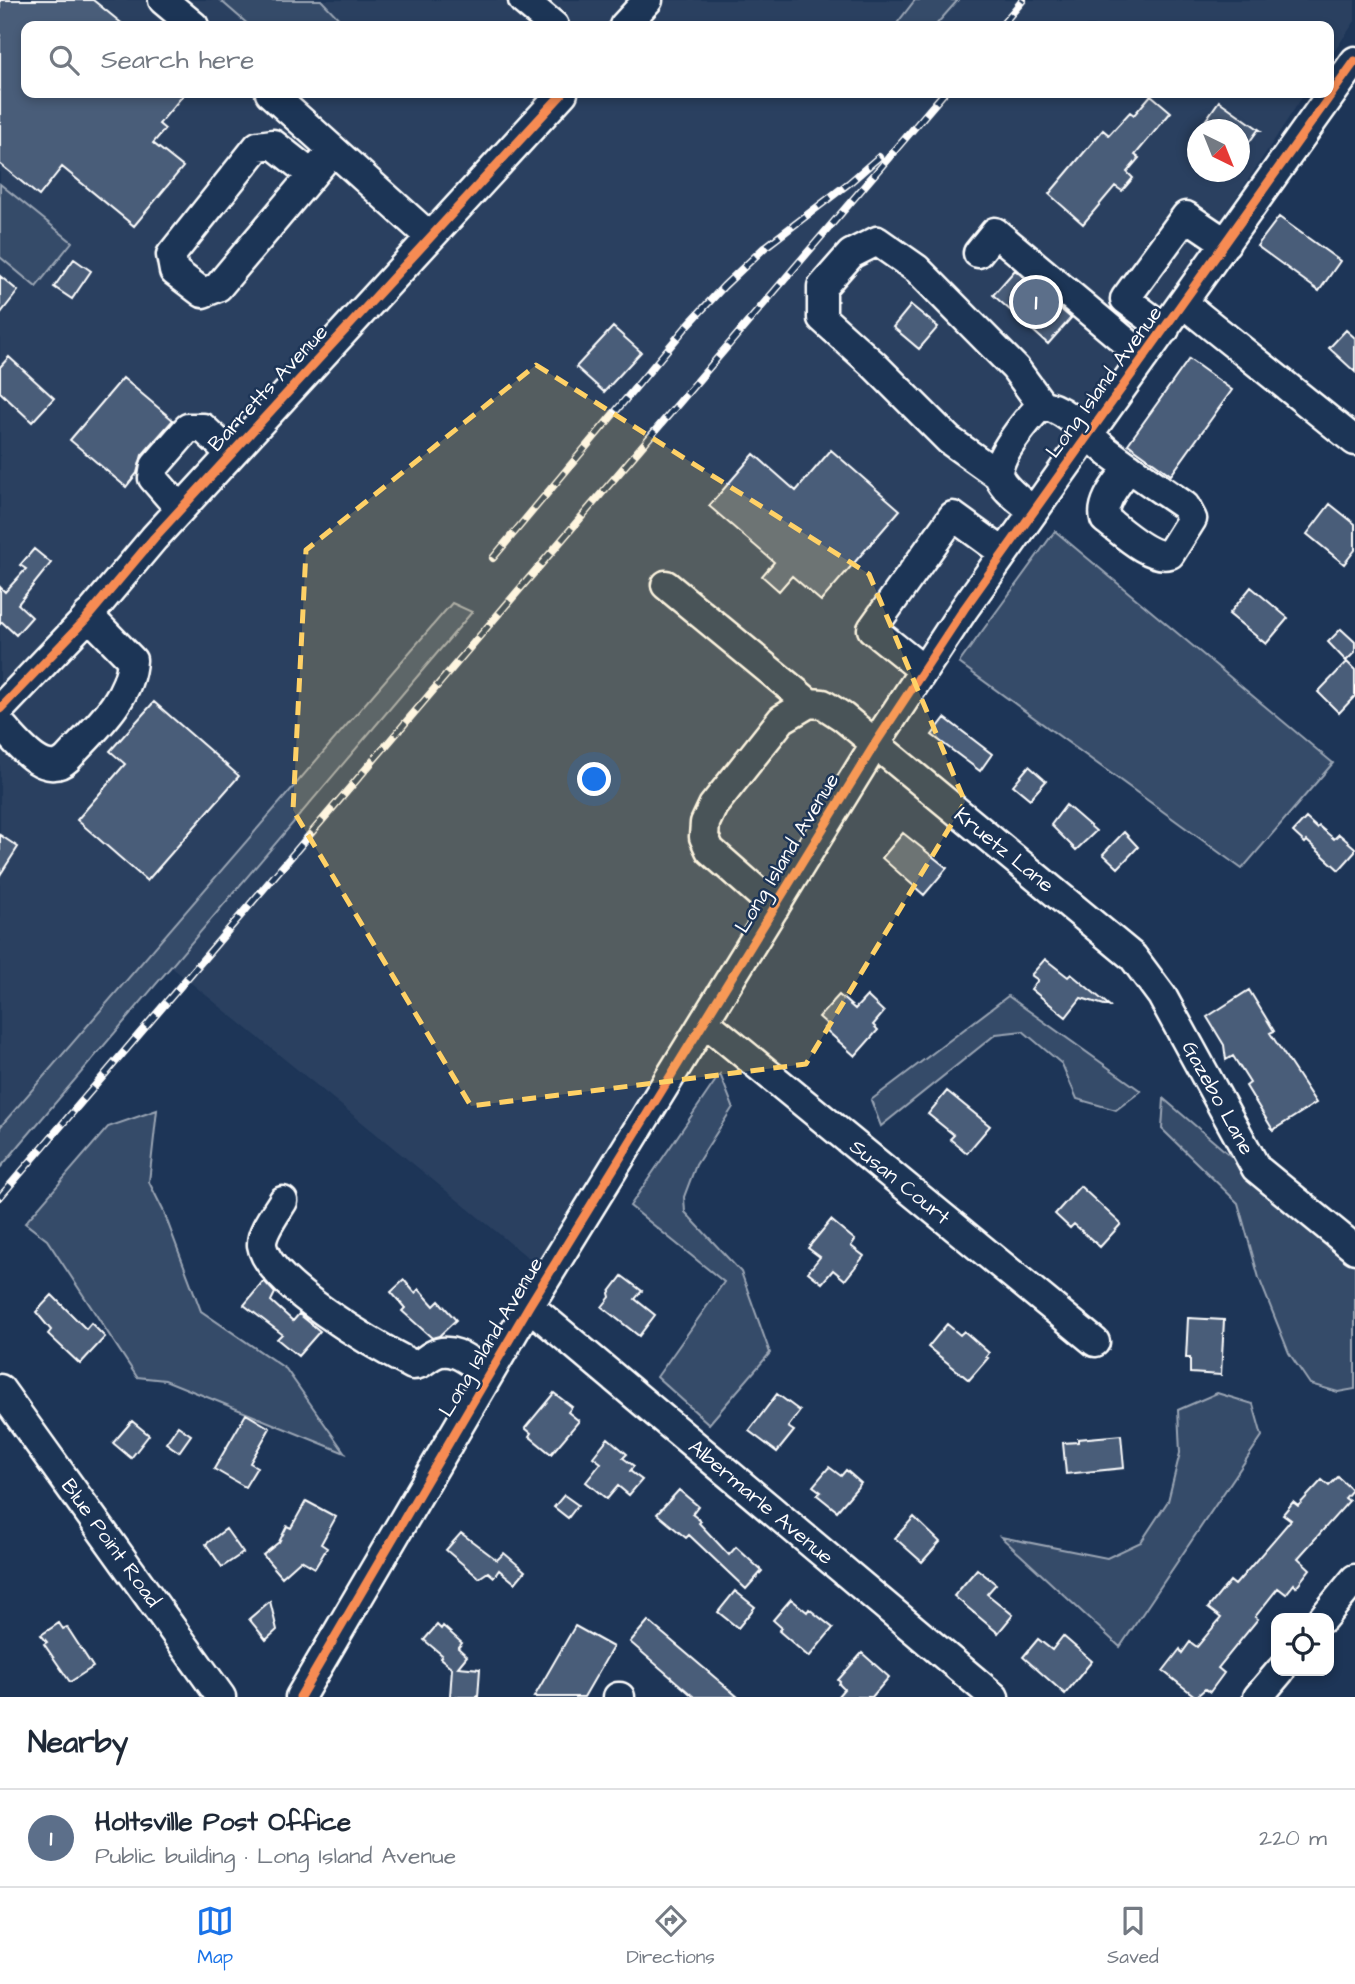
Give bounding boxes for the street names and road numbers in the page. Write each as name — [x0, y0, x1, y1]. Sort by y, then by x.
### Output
street label: Long Island Avenue — [1039, 300, 1171, 465]
street label: Barretts Avenue — [201, 318, 335, 458]
street label: Long Island Avenue — [728, 768, 848, 939]
street label: Kruetz Lane — [948, 801, 1060, 899]
street label: Gazebo Lane — [1175, 1036, 1261, 1160]
street label: Susan Court — [844, 1132, 957, 1232]
street label: Long Island Avenue — [432, 1252, 552, 1423]
street label: Albermarle Avenue — [682, 1433, 840, 1571]
street label: Blue Point Road — [54, 1473, 168, 1613]

